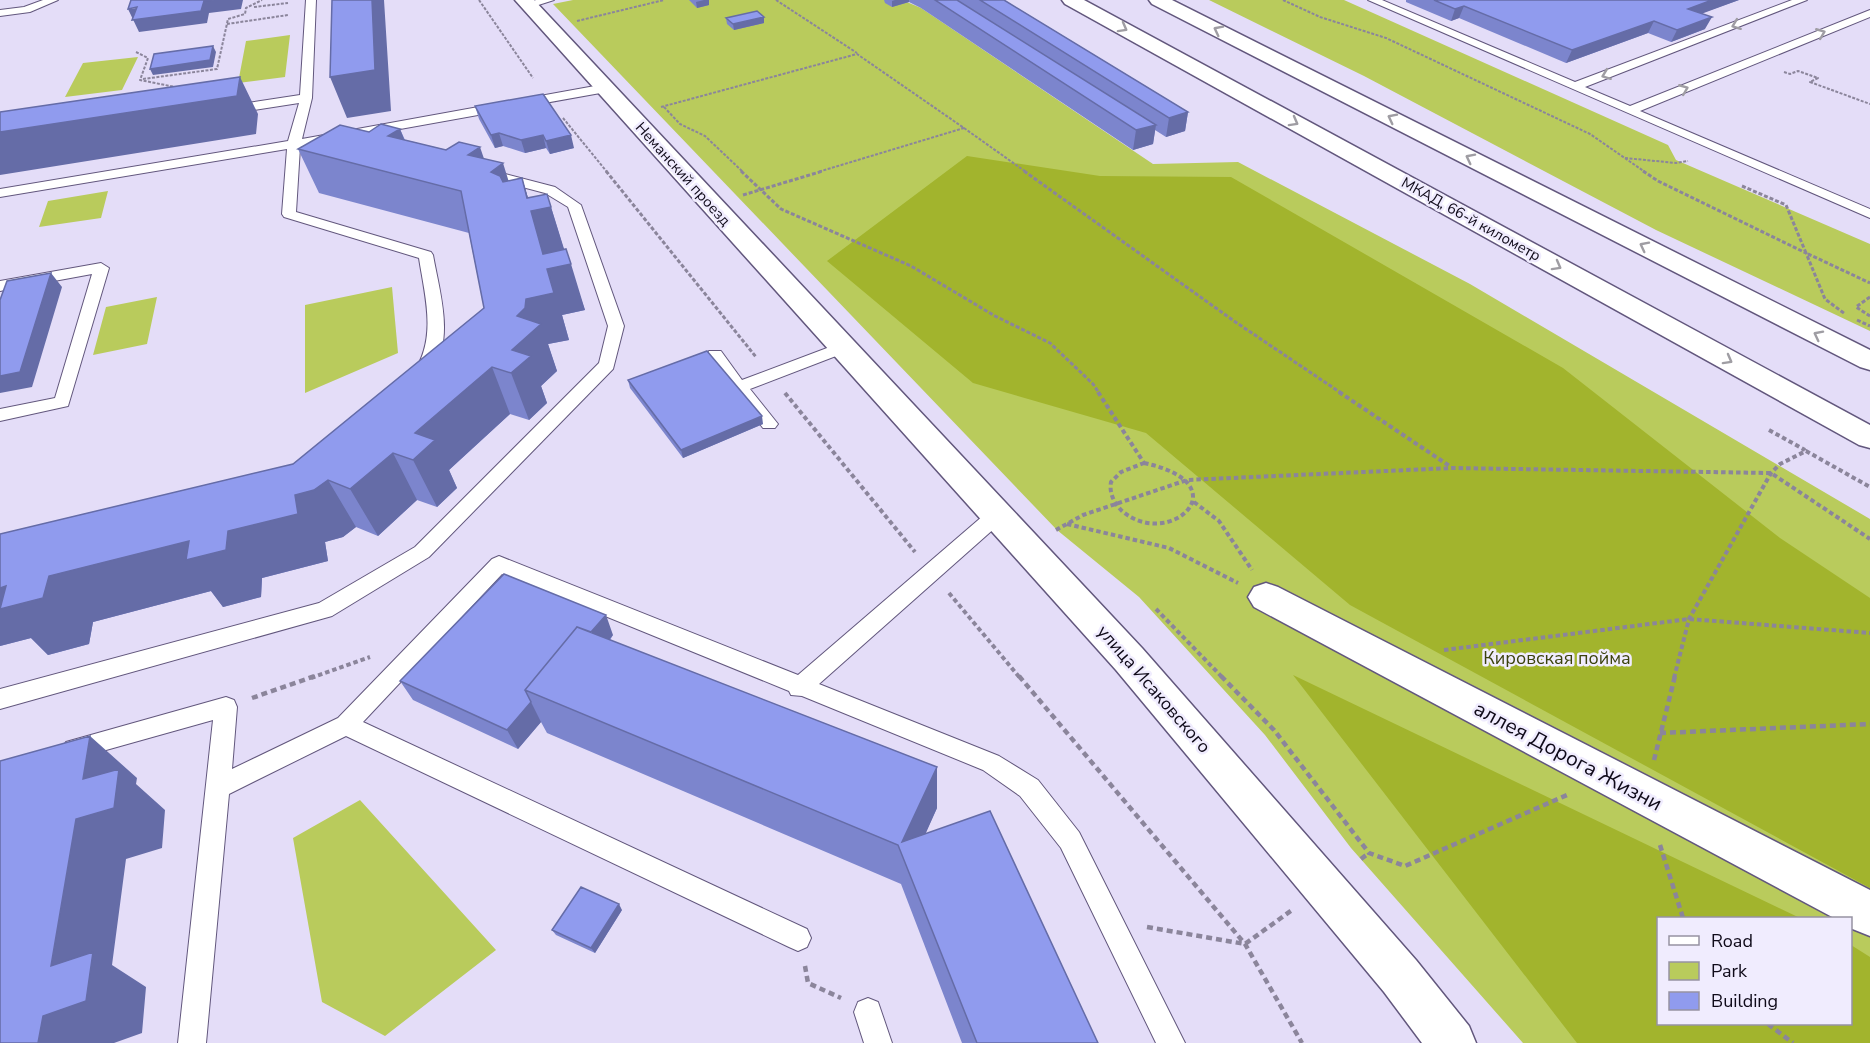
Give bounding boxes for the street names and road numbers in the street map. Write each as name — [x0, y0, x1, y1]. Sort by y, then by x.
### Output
street label: Неманский проезд — [631, 118, 735, 230]
street label: МКАД, 66-й километр — [1398, 172, 1544, 266]
street label: улица Исаковского — [1092, 620, 1216, 758]
street label: аллея Дорога Жизни — [1469, 694, 1667, 818]

